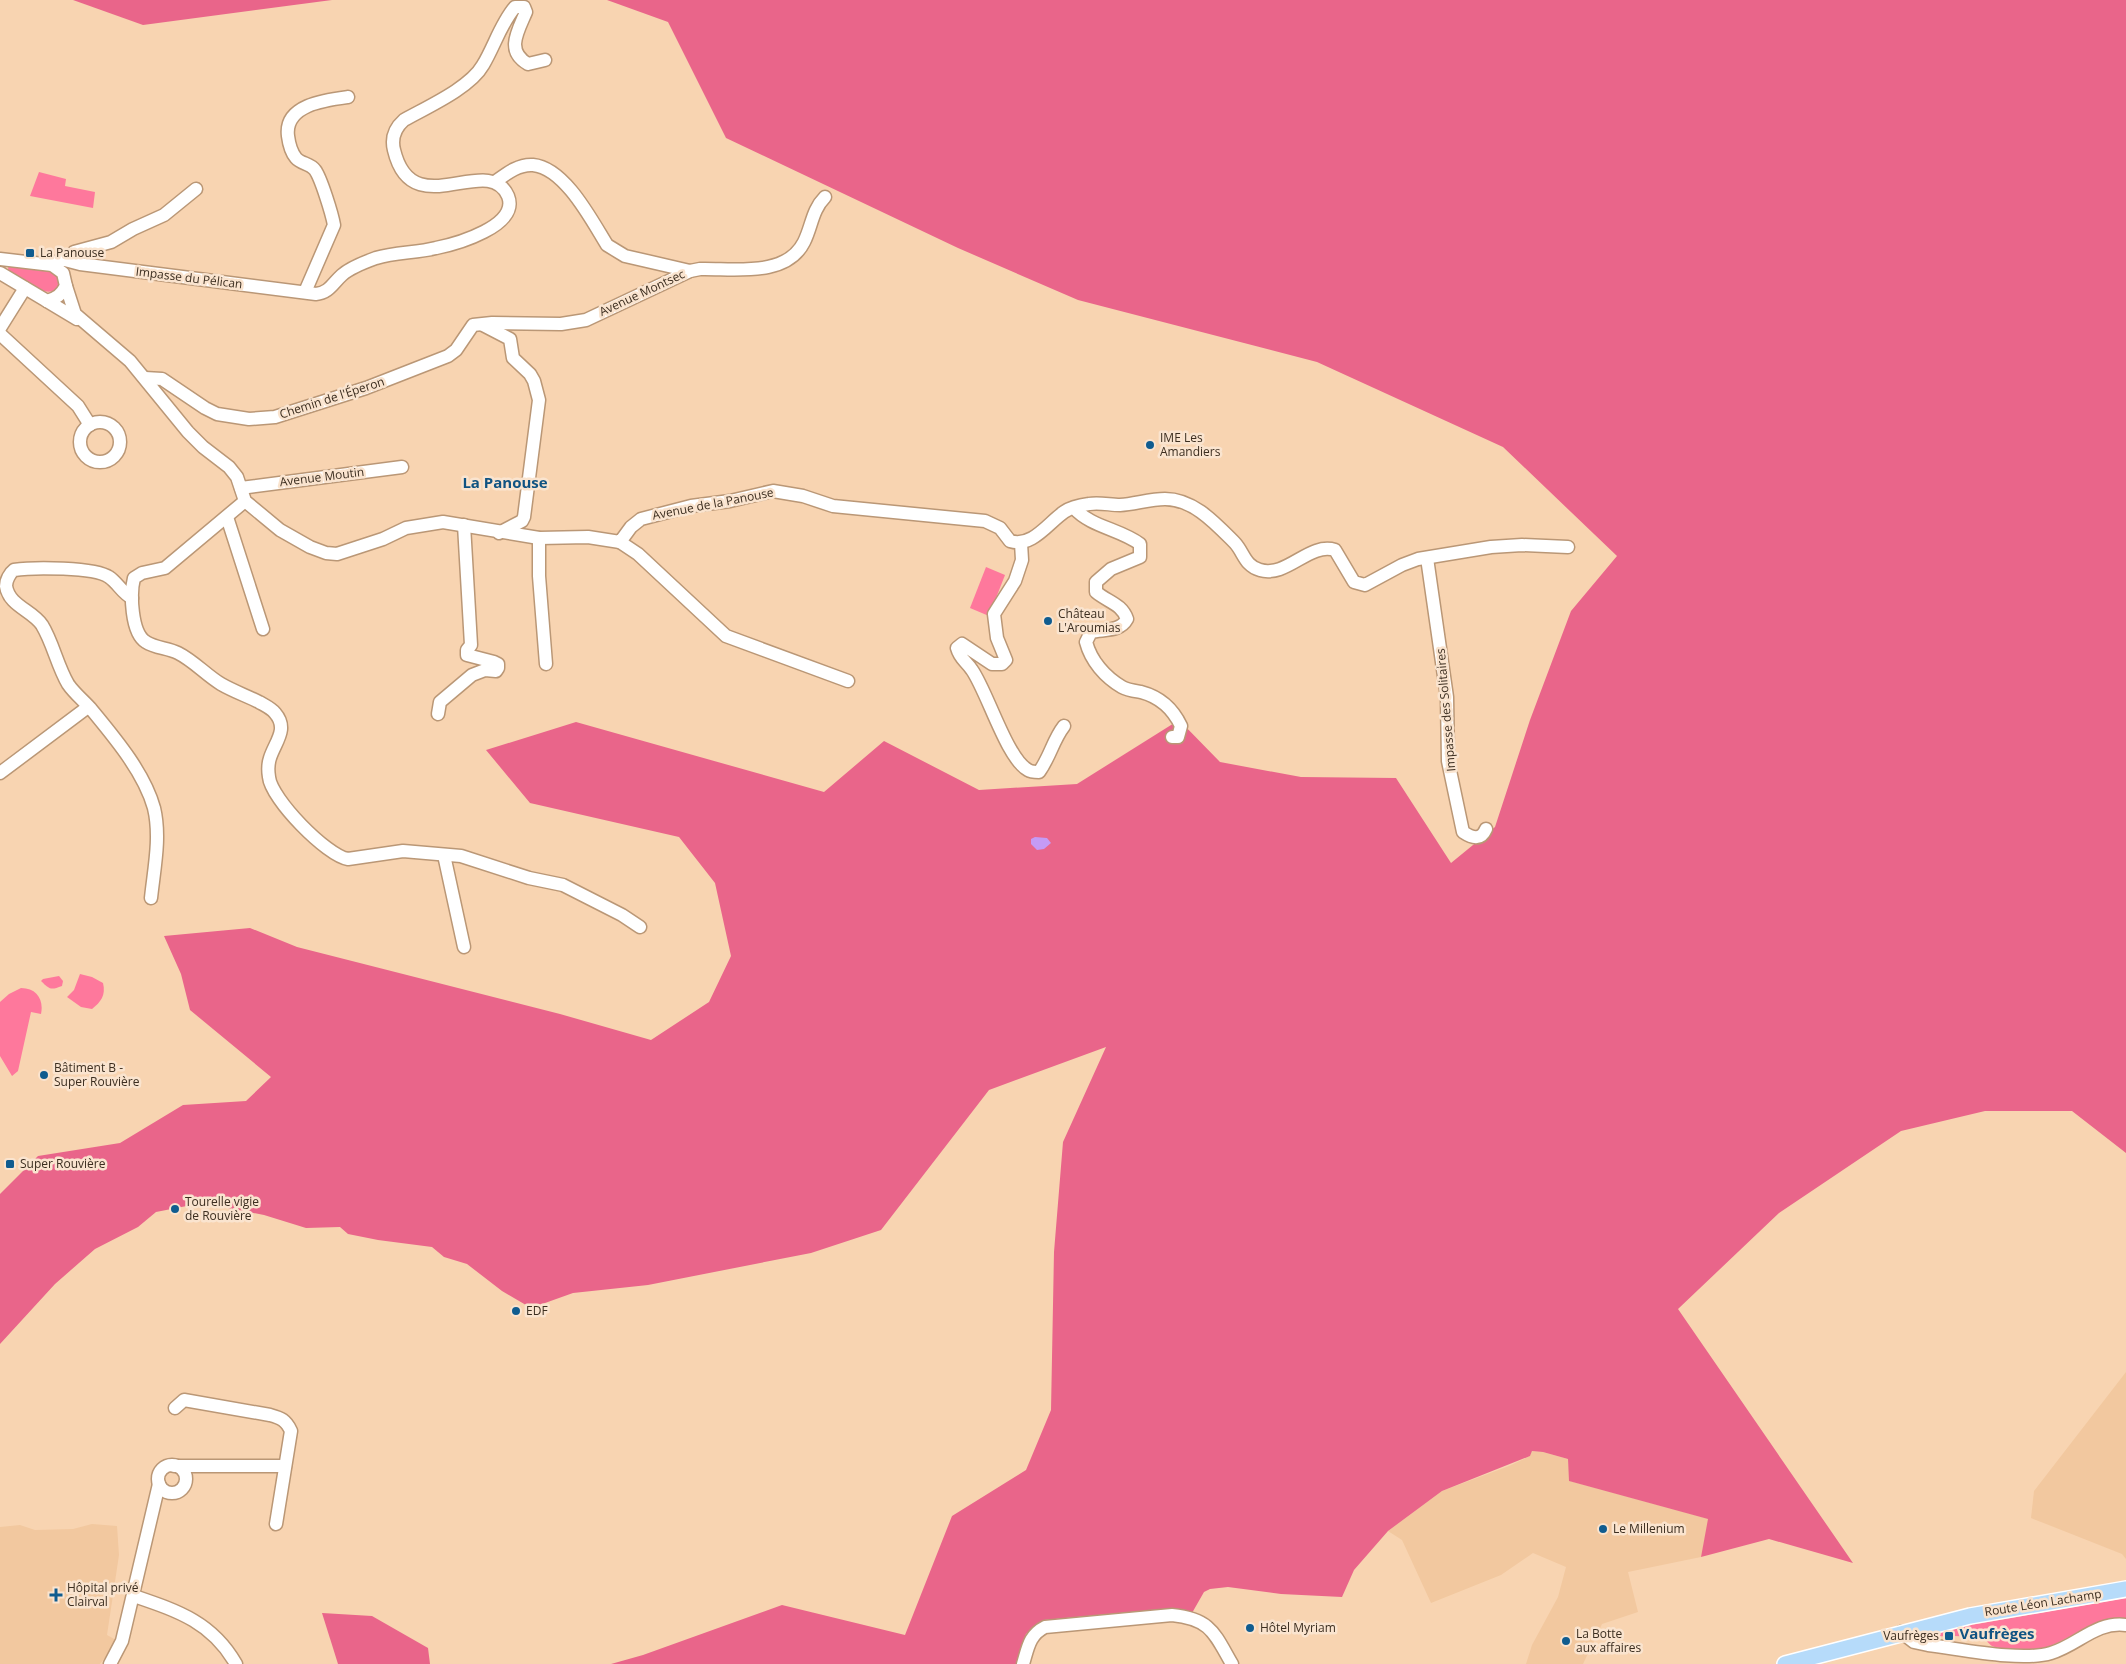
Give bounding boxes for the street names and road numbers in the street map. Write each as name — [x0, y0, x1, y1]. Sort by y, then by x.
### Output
street label: Impasse du Pélican — [135, 263, 243, 292]
street label: Avenue Montsec — [596, 265, 688, 320]
street label: Chemin de l'Éperon — [277, 373, 386, 423]
street label: Avenue Moutin — [279, 463, 365, 490]
street label: Avenue de la Panouse — [651, 483, 775, 524]
street label: Impasse des Solitaires — [1432, 647, 1459, 772]
street label: Route Léon Lachamp — [1983, 1585, 2103, 1620]

